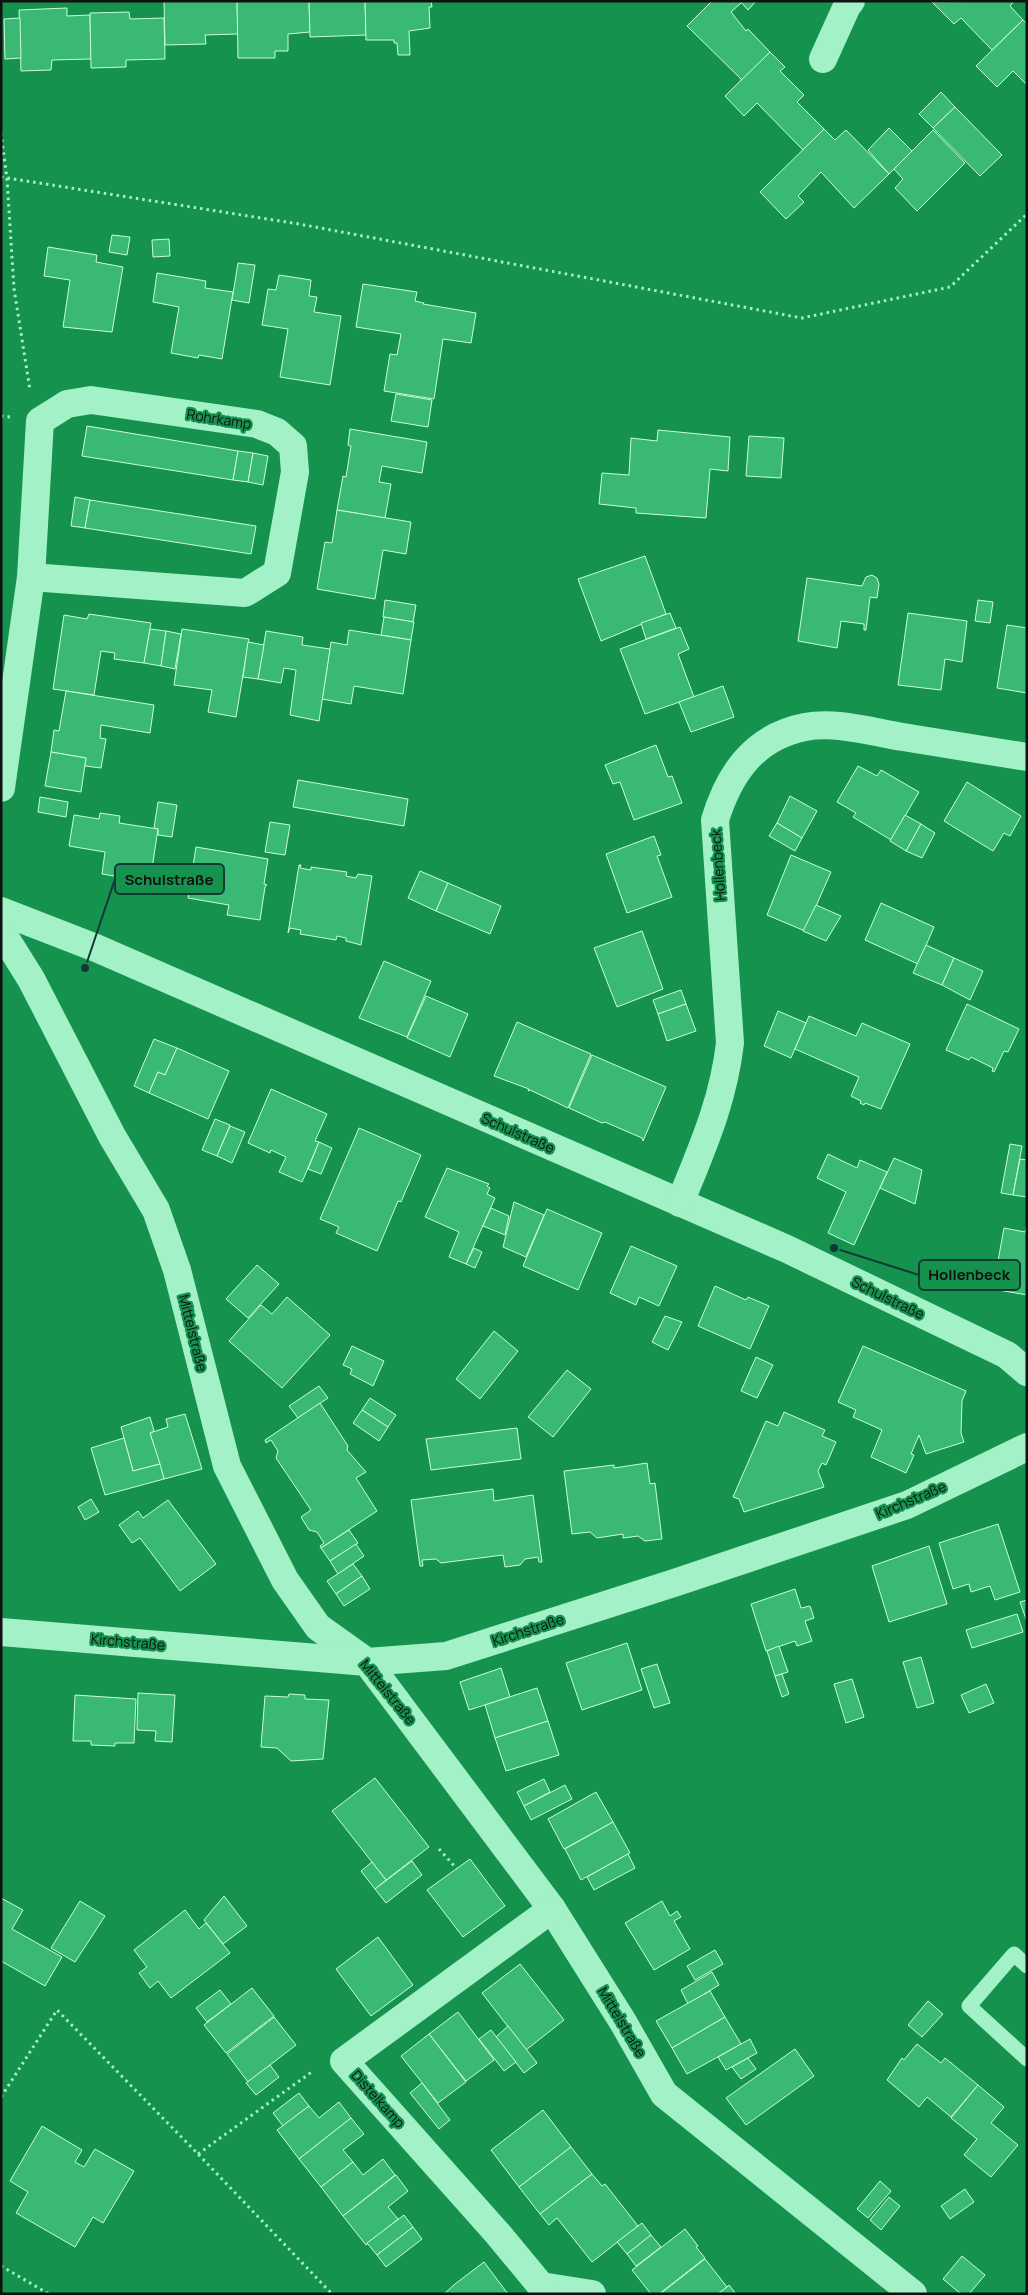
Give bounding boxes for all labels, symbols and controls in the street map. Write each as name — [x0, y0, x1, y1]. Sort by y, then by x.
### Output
street label: Rohrkamp — [185, 404, 253, 433]
street label: Hollenbeck — [705, 827, 729, 902]
callout: Schulstraße — [115, 864, 224, 894]
text: Schulstraße — [124, 869, 214, 890]
street label: Schulstraße — [479, 1108, 558, 1157]
callout: Hollenbeck — [919, 1260, 1020, 1290]
text: Hollenbeck — [928, 1264, 1011, 1285]
street label: Schulstraße — [849, 1272, 928, 1323]
street label: Mittelstraße — [175, 1292, 212, 1373]
street label: Kirchstraße — [873, 1476, 949, 1523]
street label: Kirchstraße — [489, 1609, 566, 1650]
street label: Kirchstraße — [90, 1629, 166, 1654]
street label: Mittelstraße — [356, 1655, 421, 1728]
street label: Mittelstraße — [594, 1983, 651, 2060]
street label: Distelkamp — [347, 2066, 409, 2132]

